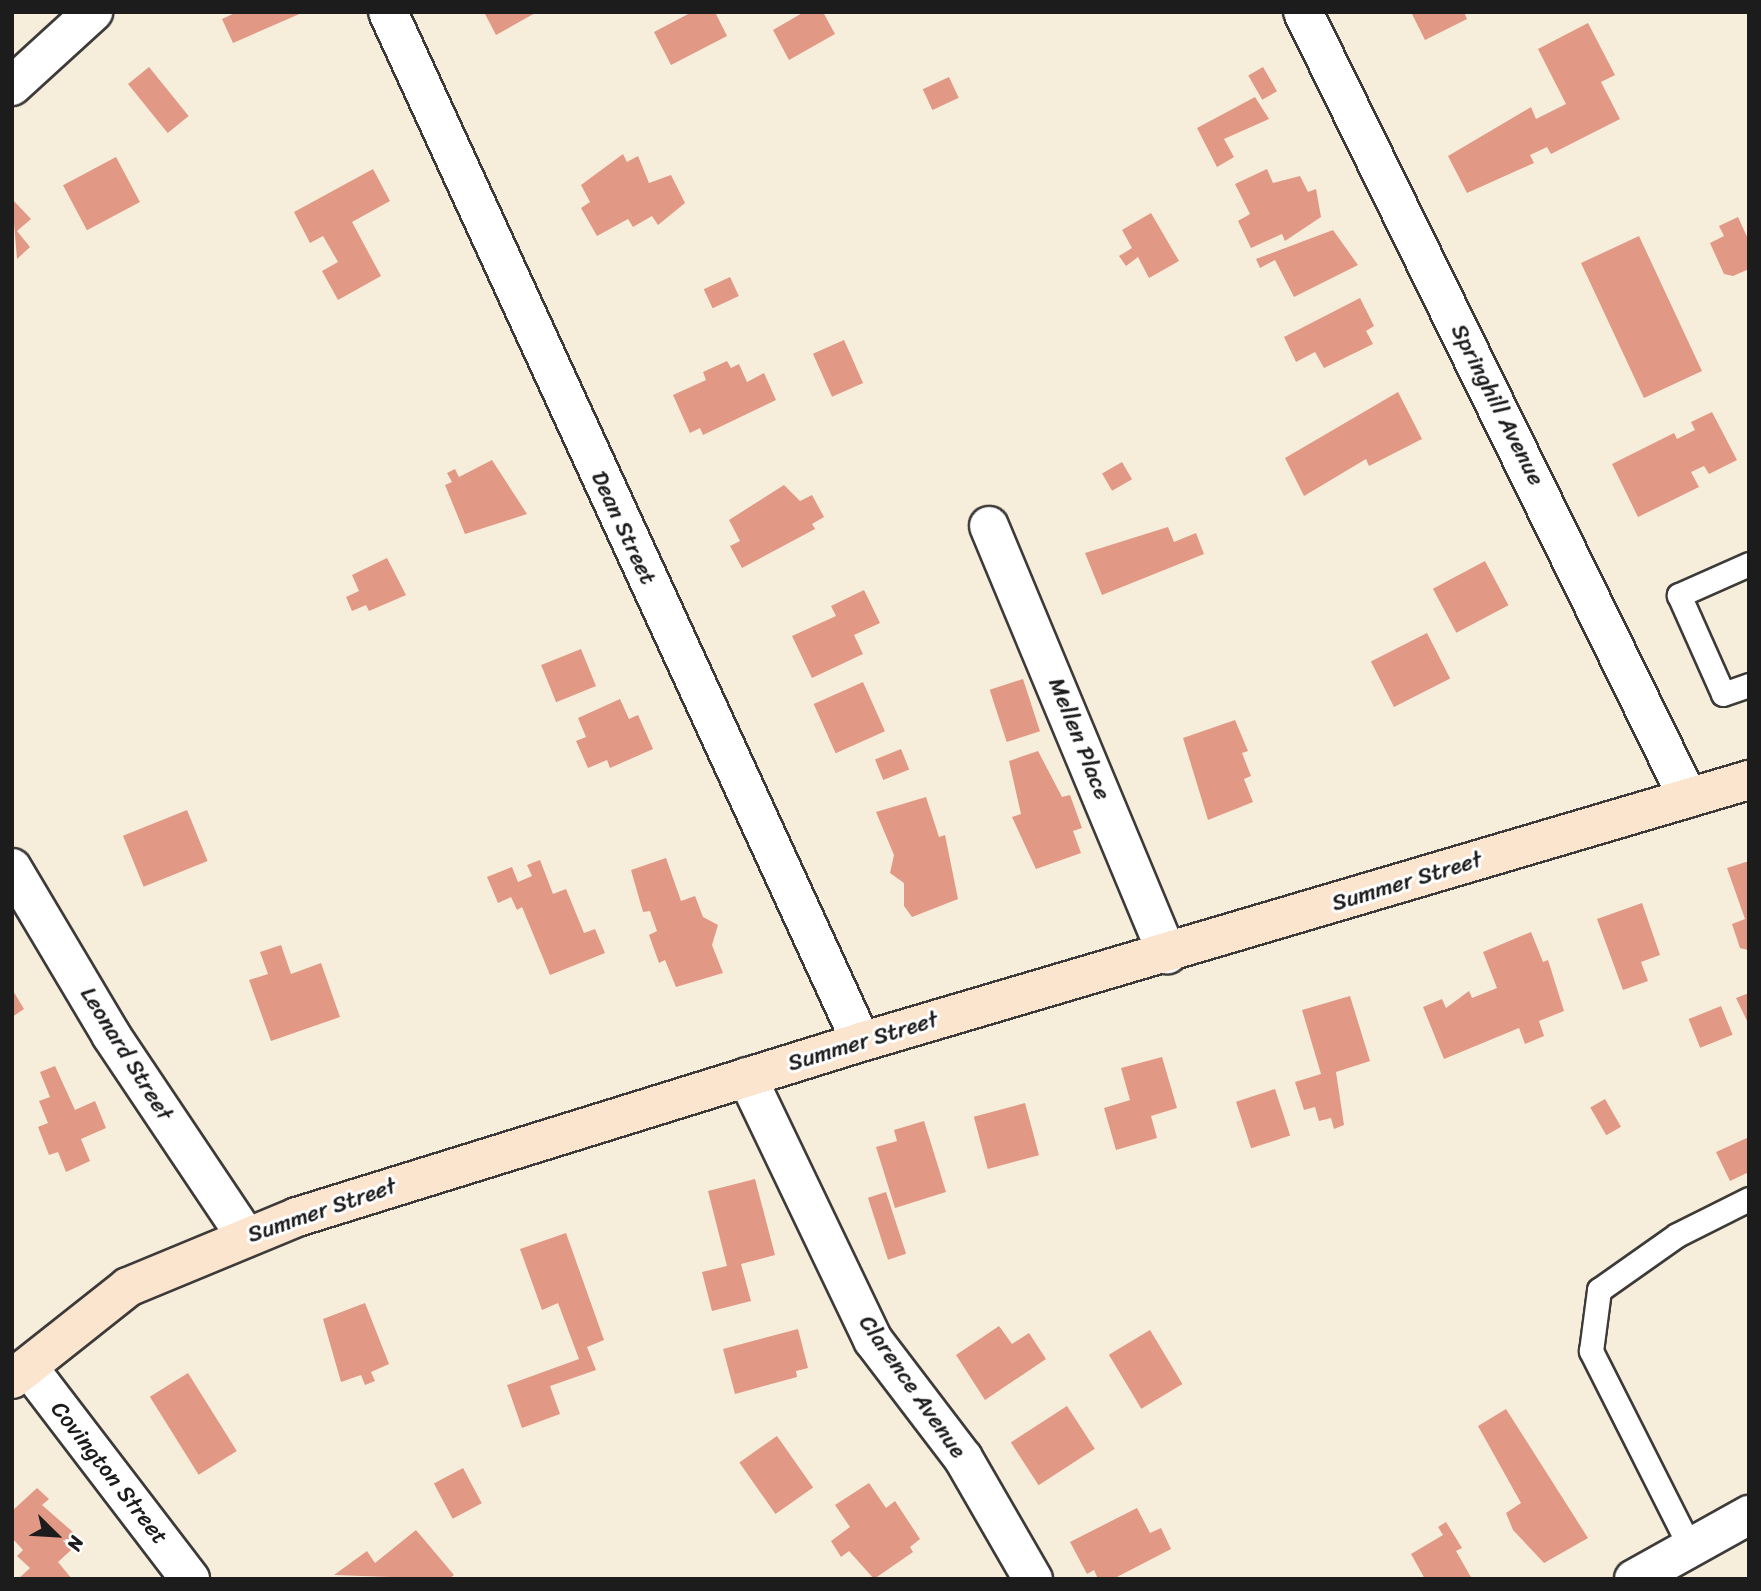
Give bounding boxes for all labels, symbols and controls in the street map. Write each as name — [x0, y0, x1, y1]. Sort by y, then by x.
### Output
street label: Springhill Avenue — [1444, 320, 1550, 490]
street label: Dean Street — [585, 467, 661, 589]
street label: Mellen Place — [1042, 674, 1116, 804]
street label: Summer Street — [1328, 846, 1486, 918]
street label: Leonard Street — [74, 982, 178, 1126]
street label: Summer Street — [784, 1006, 942, 1078]
street label: Summer Street — [244, 1173, 400, 1249]
street label: Clarence Avenue — [852, 1310, 972, 1464]
street label: Covington Street — [45, 1396, 173, 1550]
north arrow — [21, 1500, 91, 1570]
text: N — [58, 1531, 93, 1556]

